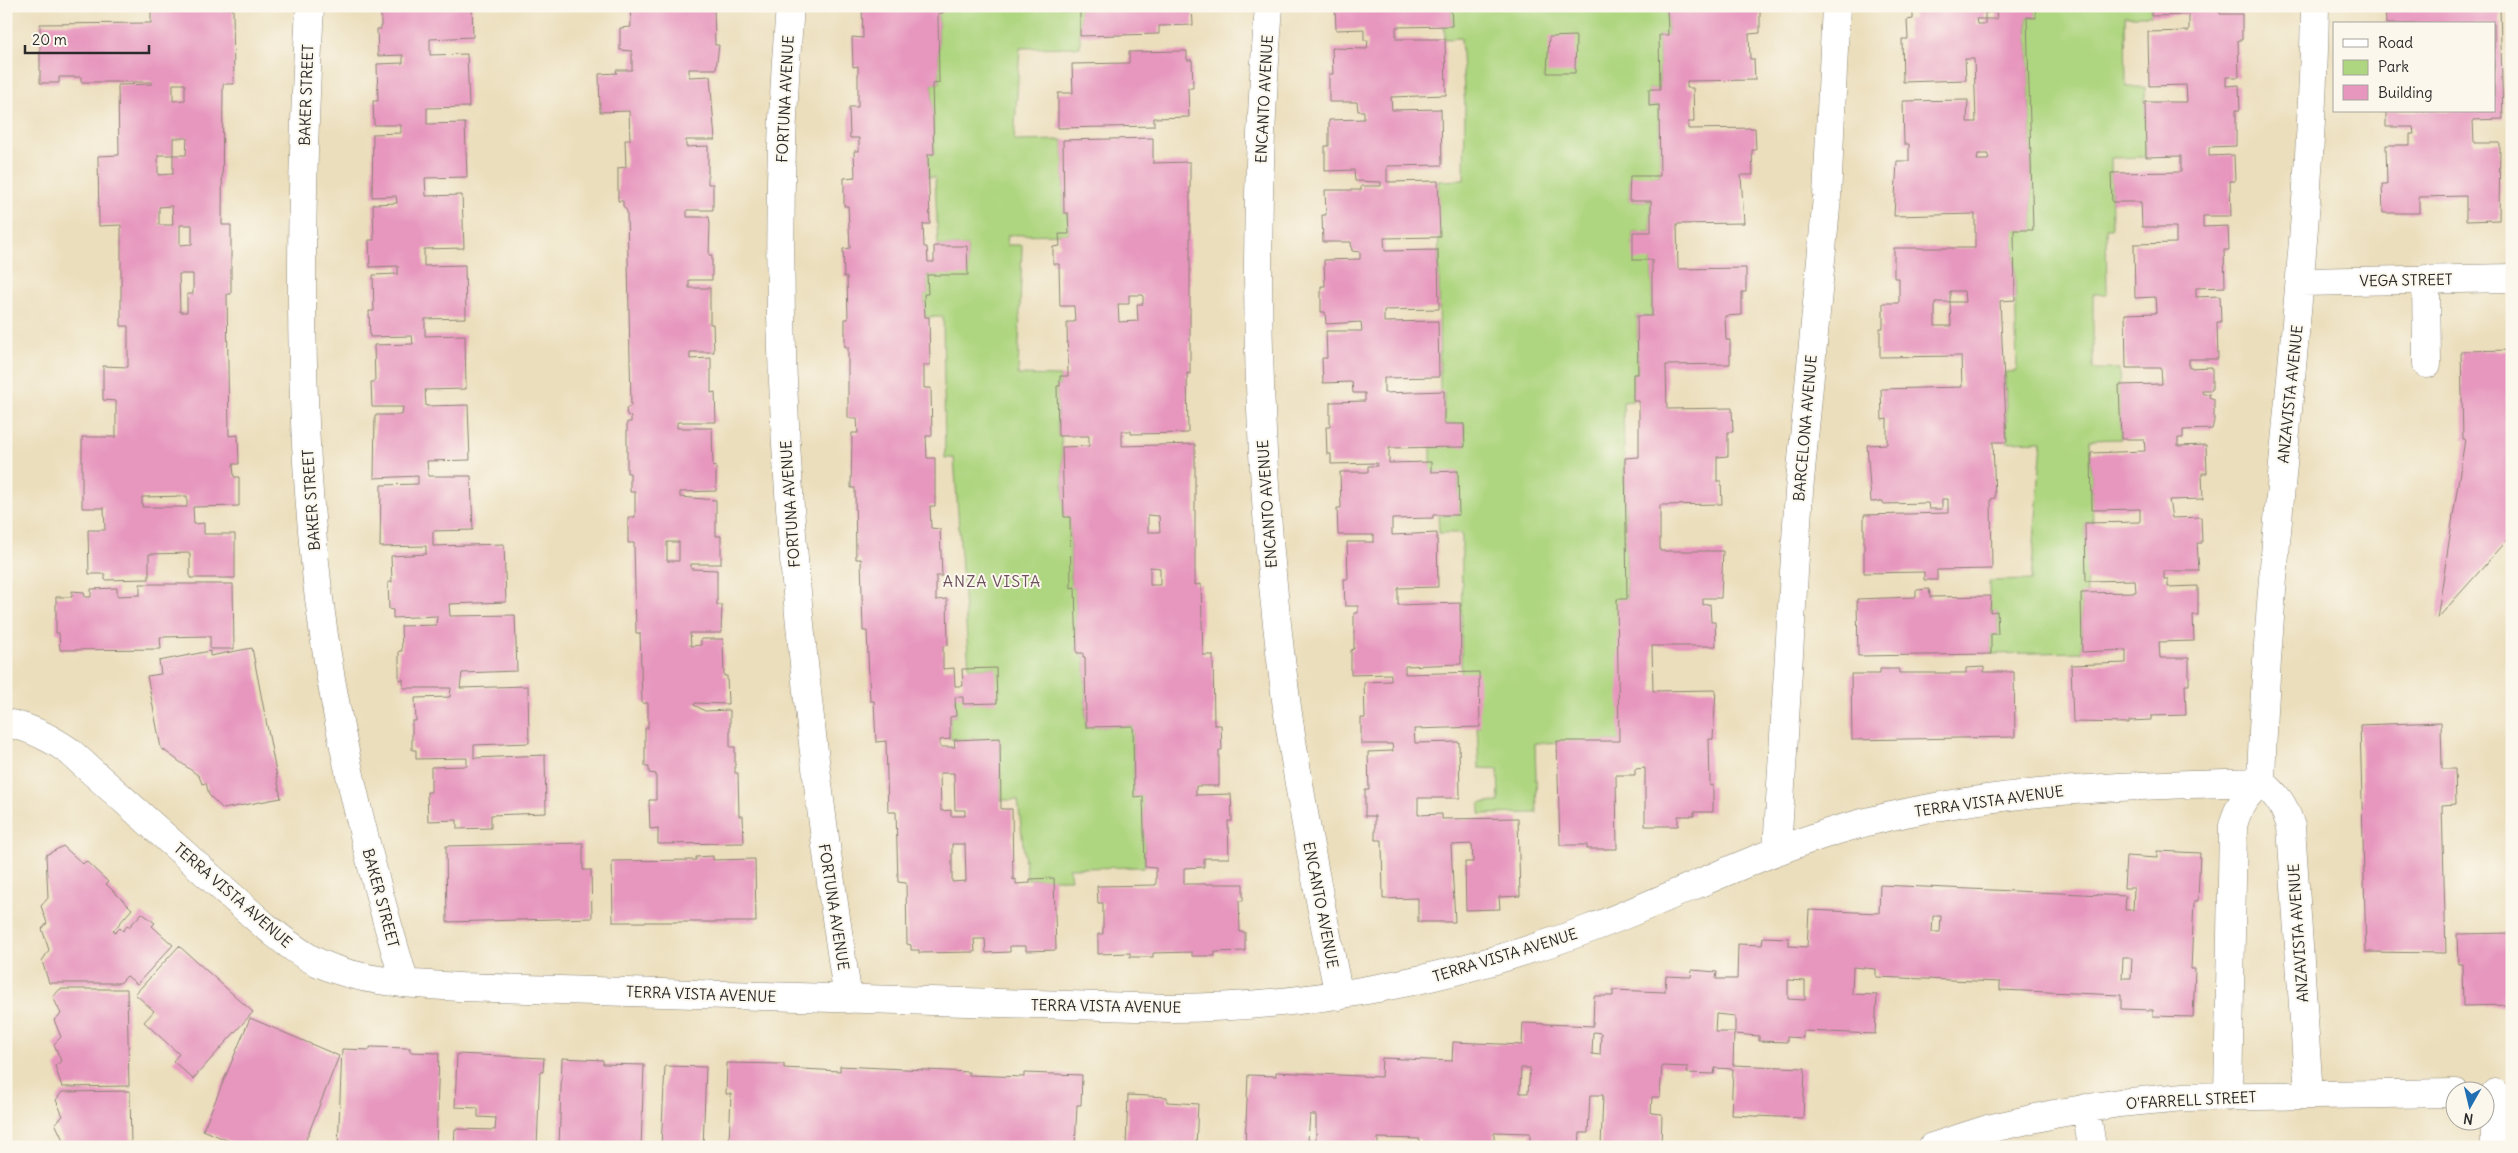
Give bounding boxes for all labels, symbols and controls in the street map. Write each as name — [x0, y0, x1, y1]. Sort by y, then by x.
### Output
scale bar — [25, 22, 149, 54]
legend — [2333, 22, 2496, 112]
text: 20 m — [32, 30, 67, 49]
text: Road — [2378, 33, 2413, 52]
street label: ENCANTO AVENUE — [1251, 34, 1277, 164]
street label: FORTUNA AVENUE — [772, 35, 798, 163]
street label: BAKER STREET — [295, 44, 317, 146]
text: Park — [2378, 57, 2409, 76]
text: Building — [2378, 83, 2433, 102]
street label: VEGA STREET — [2359, 270, 2453, 290]
street label: ANZAVISTA AVENUE — [2273, 324, 2307, 464]
street label: BARCELONA AVENUE — [1789, 354, 1821, 502]
street label: FORTUNA AVENUE — [776, 439, 804, 568]
street label: ENCANTO AVENUE — [1253, 439, 1281, 569]
street label: BAKER STREET — [298, 448, 324, 551]
district label: ANZA VISTA — [943, 571, 1041, 591]
street label: TERRA VISTA AVENUE — [1913, 781, 2065, 821]
street label: TERRA VISTA AVENUE — [170, 838, 296, 952]
street label: ENCANTO AVENUE — [1299, 840, 1343, 970]
street label: FORTUNA AVENUE — [815, 842, 853, 972]
street label: BAKER STREET — [359, 846, 403, 950]
street label: ANZAVISTA AVENUE — [2284, 863, 2312, 1003]
street label: TERRA VISTA AVENUE — [1430, 924, 1580, 986]
street label: TERRA VISTA AVENUE — [626, 982, 777, 1006]
street label: TERRA VISTA AVENUE — [1031, 995, 1182, 1017]
north arrow — [2446, 1080, 2496, 1130]
street label: O'FARRELL STREET — [2125, 1087, 2257, 1113]
text: N — [2462, 1109, 2474, 1128]

